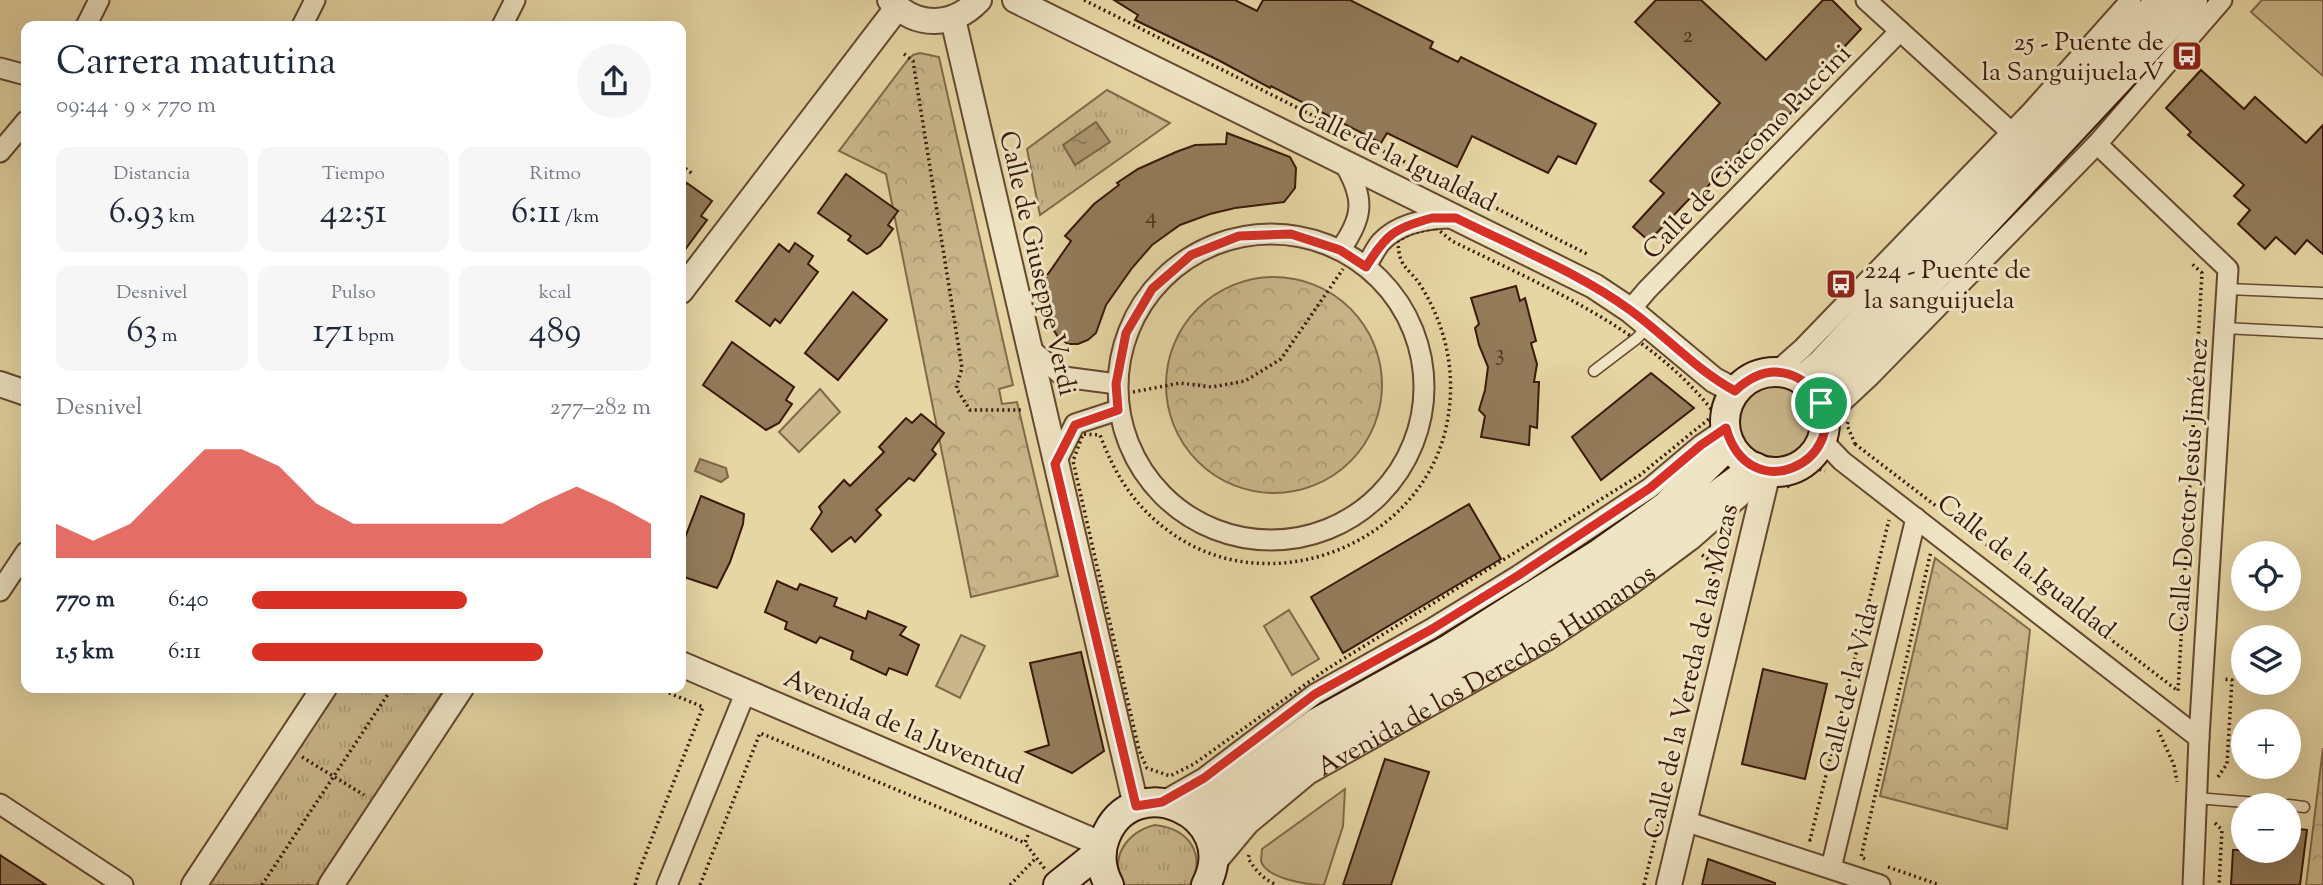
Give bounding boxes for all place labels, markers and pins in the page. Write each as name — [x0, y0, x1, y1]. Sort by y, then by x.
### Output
place label: 25 - Puente de la Sanguijuela V — [1982, 25, 2164, 92]
bus stop icon: 25 - Puente de la Sanguijuela V — [2170, 39, 2204, 73]
place label: 224 - Puente de la sanguijuela — [1864, 253, 2031, 320]
bus stop icon: 224 - Puente de la sanguijuela — [1824, 267, 1858, 301]
pin — [1791, 373, 1851, 433]

